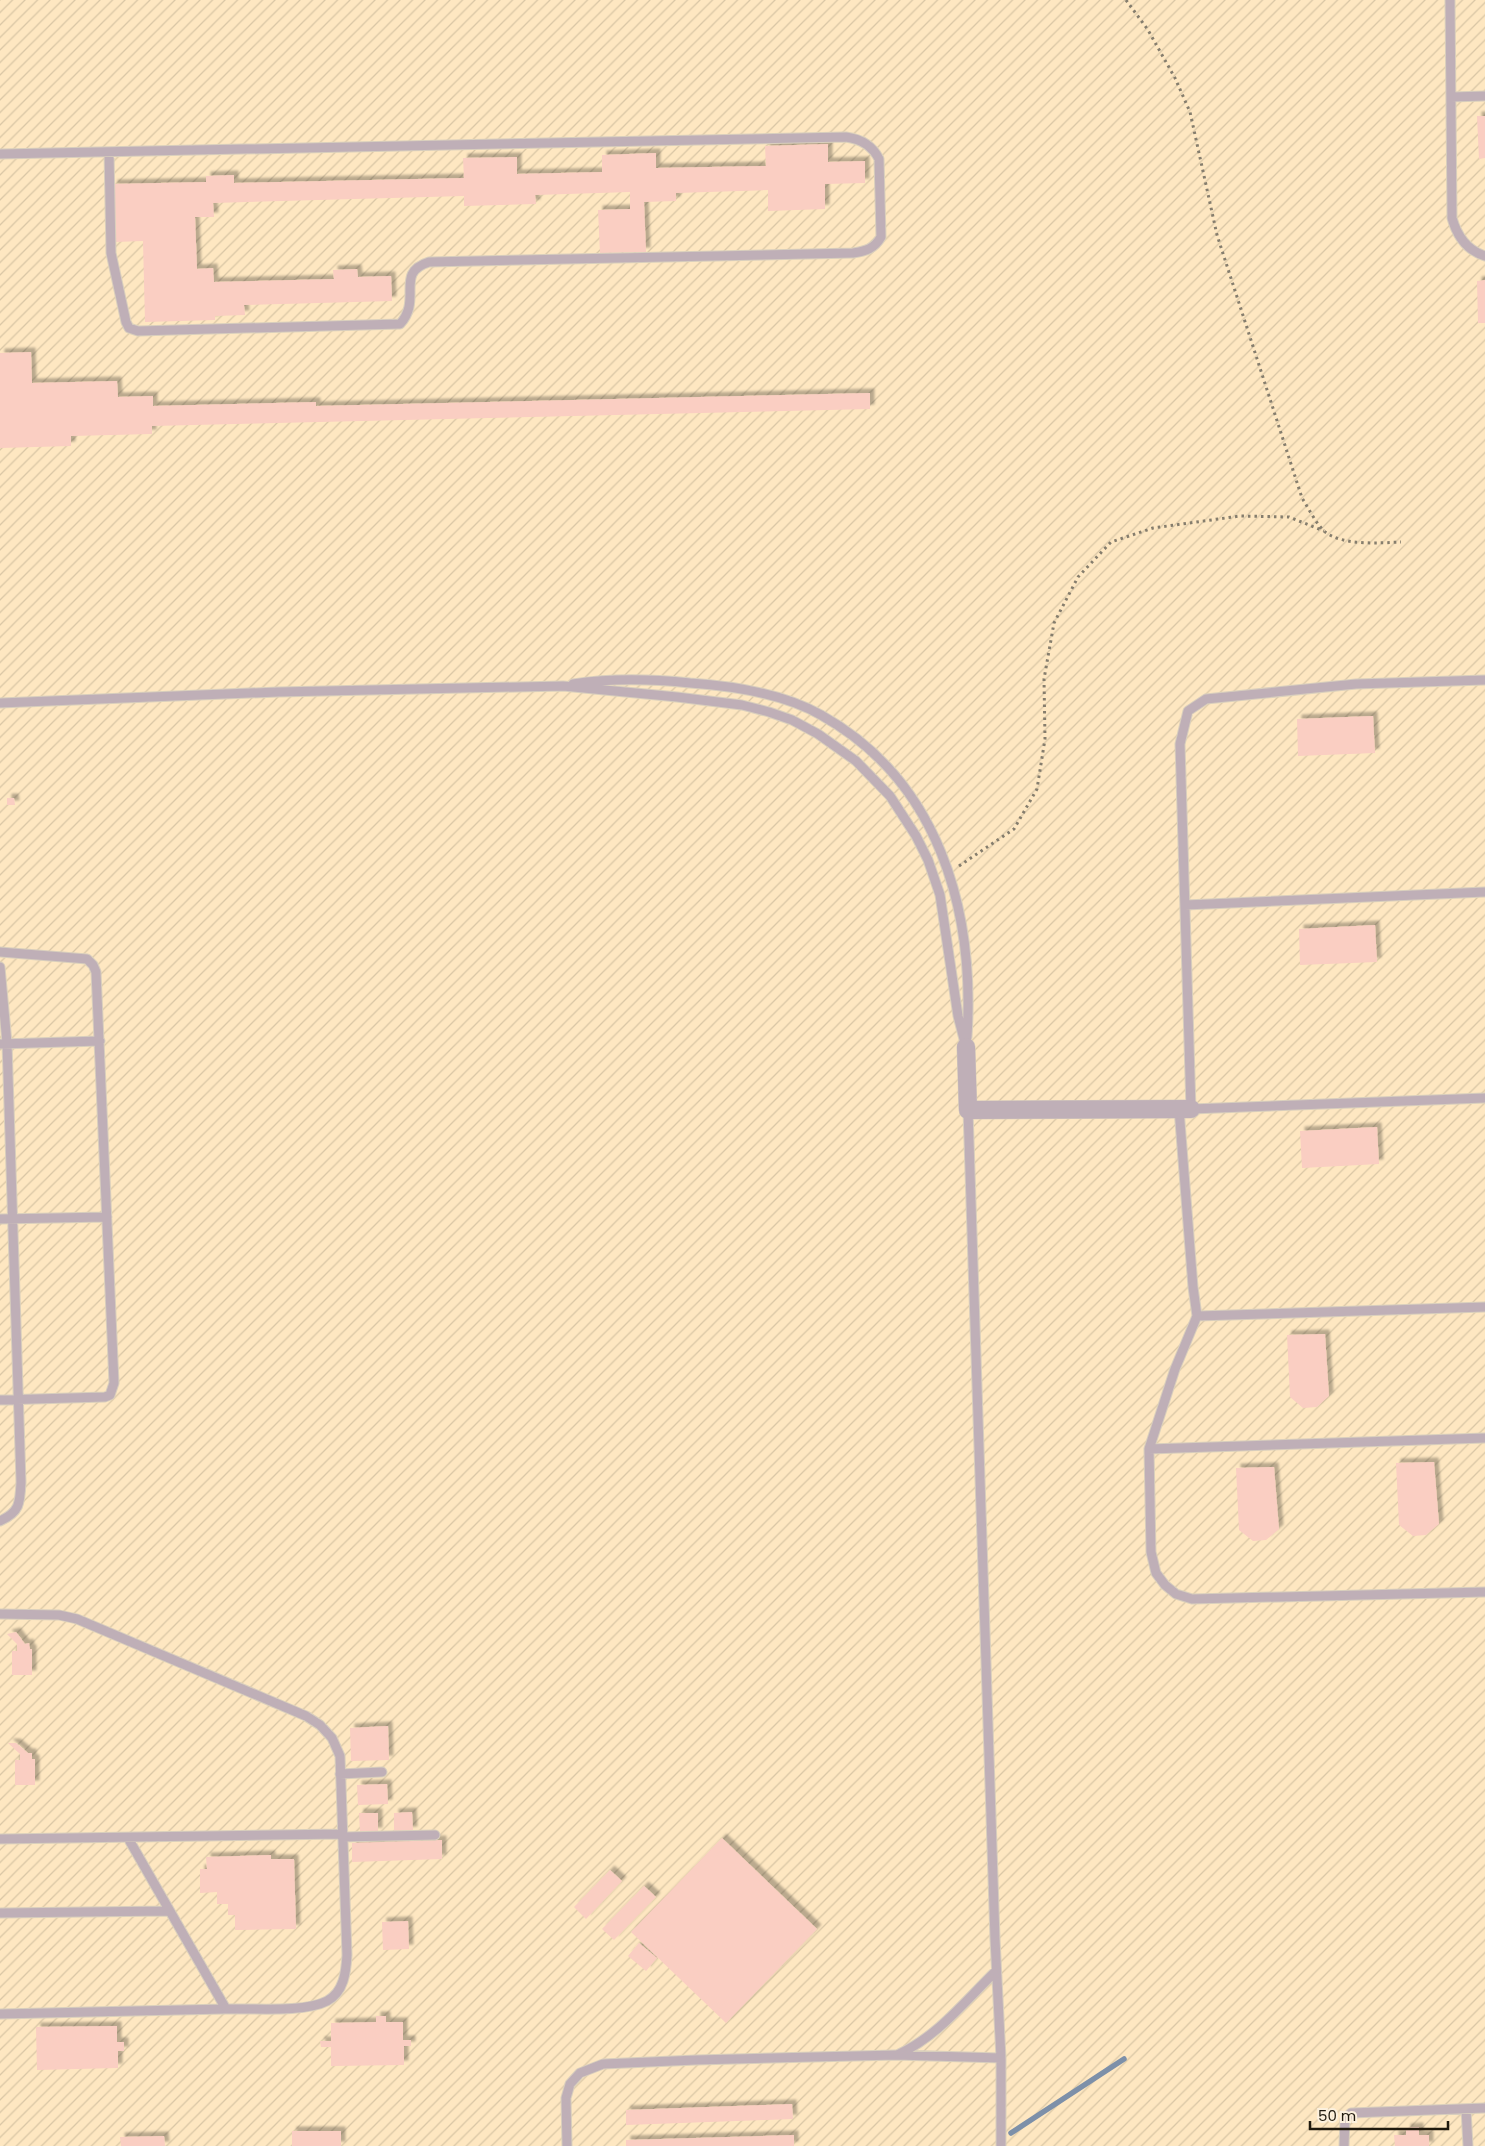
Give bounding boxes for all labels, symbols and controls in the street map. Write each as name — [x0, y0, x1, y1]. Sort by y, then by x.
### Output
scale bar — [1310, 2098, 1448, 2130]
text: 50 m — [1318, 2105, 1356, 2126]

